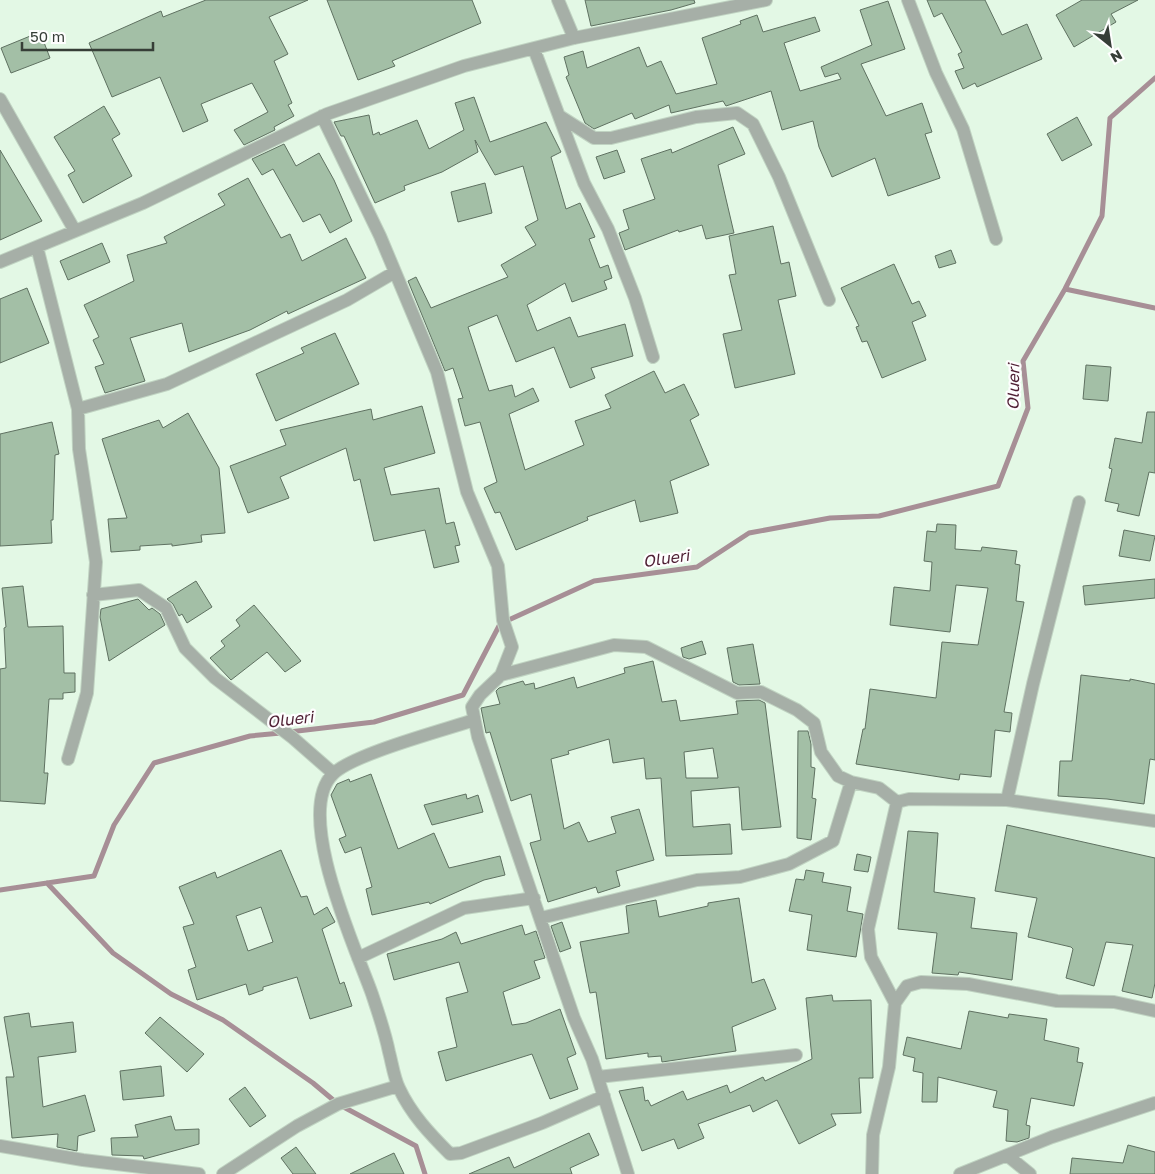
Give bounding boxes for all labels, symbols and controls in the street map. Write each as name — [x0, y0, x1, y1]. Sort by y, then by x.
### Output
scale bar — [22, 20, 154, 52]
north arrow — [1085, 20, 1135, 70]
text: 50 m — [30, 27, 65, 45]
text: N — [1108, 47, 1126, 67]
water label: Olueri — [1003, 362, 1023, 410]
water label: Olueri — [642, 545, 692, 571]
water label: Olueri — [266, 706, 316, 732]

